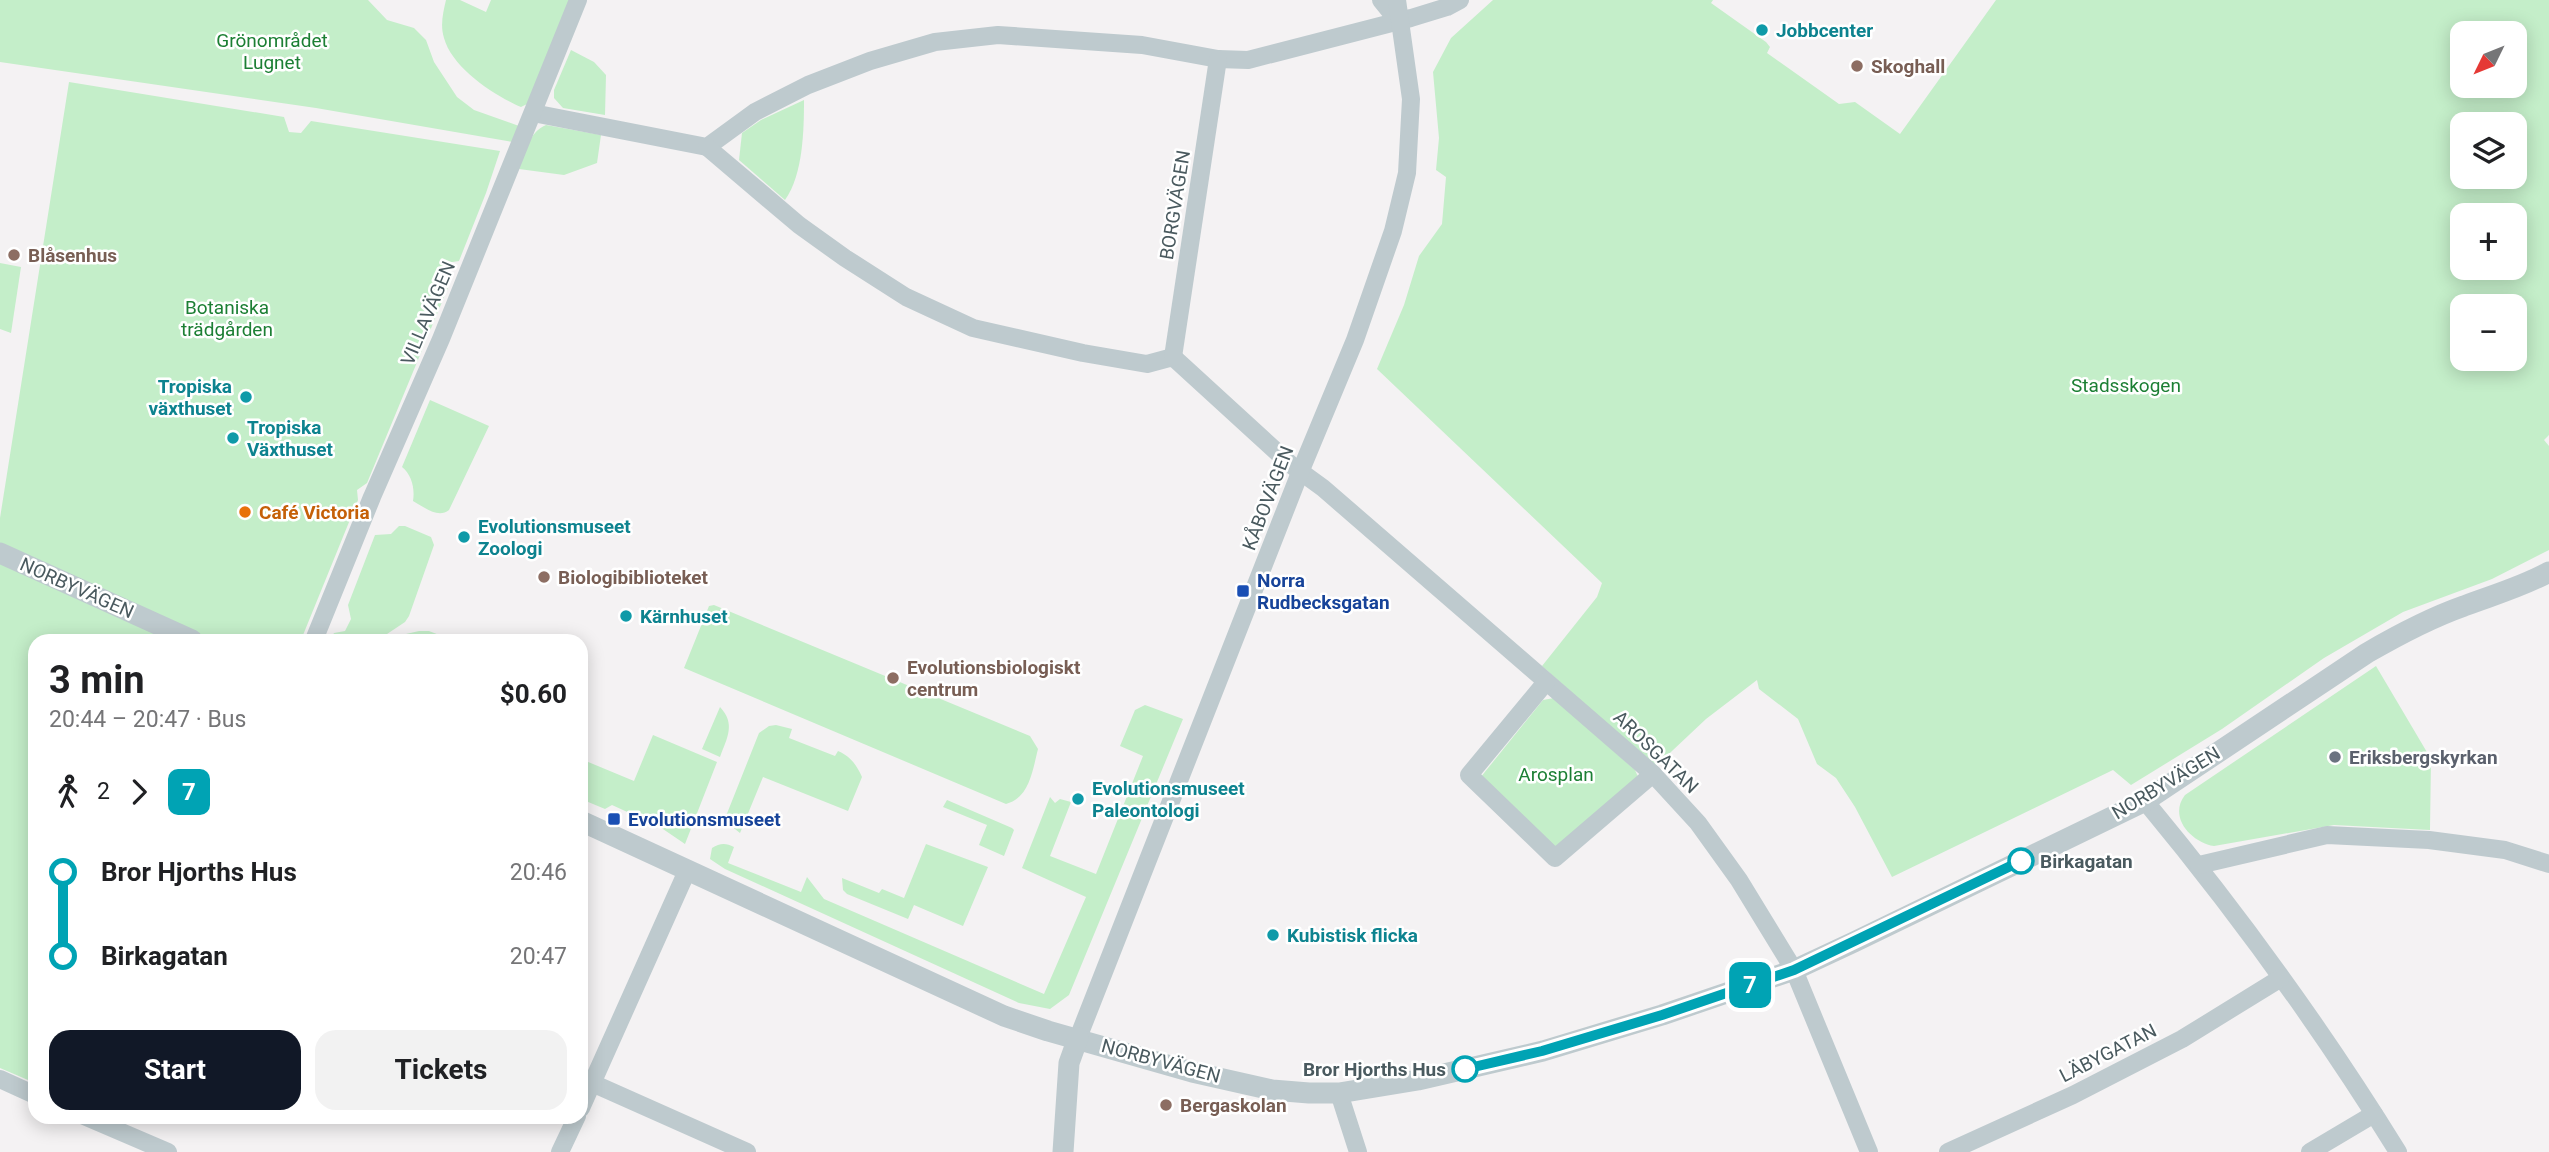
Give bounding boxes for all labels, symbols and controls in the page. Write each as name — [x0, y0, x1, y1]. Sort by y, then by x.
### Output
place label: Jobbcenter — [1776, 19, 1873, 42]
north arrow — [2450, 21, 2527, 98]
map controls — [2450, 21, 2527, 371]
marker: Jobbcenter — [1754, 22, 1770, 38]
park label: Grönområdet Lugnet — [216, 29, 328, 74]
place label: Skoghall — [1871, 55, 1945, 78]
marker: Skoghall — [1849, 58, 1865, 74]
button: layers — [2450, 112, 2527, 189]
street label: BORGVÄGEN — [1155, 149, 1195, 261]
button: + — [2450, 203, 2527, 280]
place label: Blåsenhus — [28, 244, 117, 267]
marker: Blåsenhus — [6, 247, 22, 263]
street label: VILLAVÄGEN — [396, 258, 460, 368]
button: − — [2450, 294, 2527, 371]
park label: Botaniska trädgården — [181, 296, 273, 341]
park label: Stadsskogen — [2071, 374, 2181, 397]
place label: Tropiska växthuset — [149, 375, 233, 420]
marker: Tropiska växthuset — [238, 389, 254, 405]
place label: Tropiska Växthuset — [247, 416, 334, 461]
marker: Tropiska Växthuset — [225, 430, 241, 446]
street label: KÅBOVÄGEN — [1238, 443, 1298, 553]
place label: Café Victoria — [259, 501, 370, 524]
marker: Café Victoria — [237, 504, 253, 520]
place label: Evolutionsmuseet Zoologi — [478, 515, 631, 560]
marker: Evolutionsmuseet Zoologi — [456, 529, 472, 545]
street label: NORBYVÄGEN — [16, 553, 138, 623]
place label: Biologibiblioteket — [558, 566, 709, 589]
marker: Biologibiblioteket — [536, 569, 552, 585]
place label: Norra Rudbecksgatan — [1257, 569, 1390, 614]
marker: Norra Rudbecksgatan — [1235, 583, 1251, 599]
place label: Kärnhuset — [640, 605, 728, 628]
marker: Kärnhuset — [618, 608, 634, 624]
place label: Evolutionsbiologiskt centrum — [907, 656, 1081, 701]
text: 3 min — [49, 658, 145, 702]
marker: Evolutionsbiologiskt centrum — [885, 670, 901, 686]
text: $0.60 — [500, 679, 567, 709]
text: 20:44 – 20:47 · Bus — [49, 706, 246, 733]
street label: AROSGATAN — [1609, 706, 1703, 798]
street label: NORBYVÄGEN — [2108, 742, 2224, 824]
place label: Eriksbergskyrkan — [2349, 746, 2498, 769]
marker: Eriksbergskyrkan — [2327, 749, 2343, 765]
park label: Arosplan — [1518, 763, 1594, 786]
icon: walk — [49, 773, 87, 811]
icon: forward — [120, 773, 158, 811]
place label: Evolutionsmuseet Paleontologi — [1092, 777, 1245, 822]
text: 2 — [97, 778, 110, 805]
text: 7 — [182, 778, 196, 806]
marker: Evolutionsmuseet Paleontologi — [1070, 791, 1086, 807]
place label: Evolutionsmuseet — [628, 808, 781, 831]
marker: Evolutionsmuseet — [606, 811, 622, 827]
marker: Birkagatan — [2008, 848, 2034, 874]
place label: Birkagatan — [2040, 850, 2133, 873]
text: Bror Hjorths Hus — [101, 857, 297, 887]
text: 20:46 — [510, 859, 567, 886]
place label: Kubistisk flicka — [1287, 924, 1418, 947]
marker: Kubistisk flicka — [1265, 927, 1281, 943]
text: Birkagatan — [101, 941, 228, 971]
text: 20:47 — [510, 943, 567, 970]
line badge: 7 — [1727, 962, 1773, 1008]
text: 7 — [1743, 971, 1757, 999]
street label: LÄBYGATAN — [2056, 1019, 2160, 1087]
button: Start — [49, 1030, 301, 1110]
button: Tickets — [315, 1030, 567, 1110]
street label: NORBYVÄGEN — [1099, 1034, 1223, 1088]
marker: Bror Hjorths Hus — [1452, 1056, 1478, 1082]
place label: Bror Hjorths Hus — [1303, 1058, 1446, 1081]
place label: Bergaskolan — [1180, 1094, 1287, 1117]
marker: Bergaskolan — [1158, 1097, 1174, 1113]

